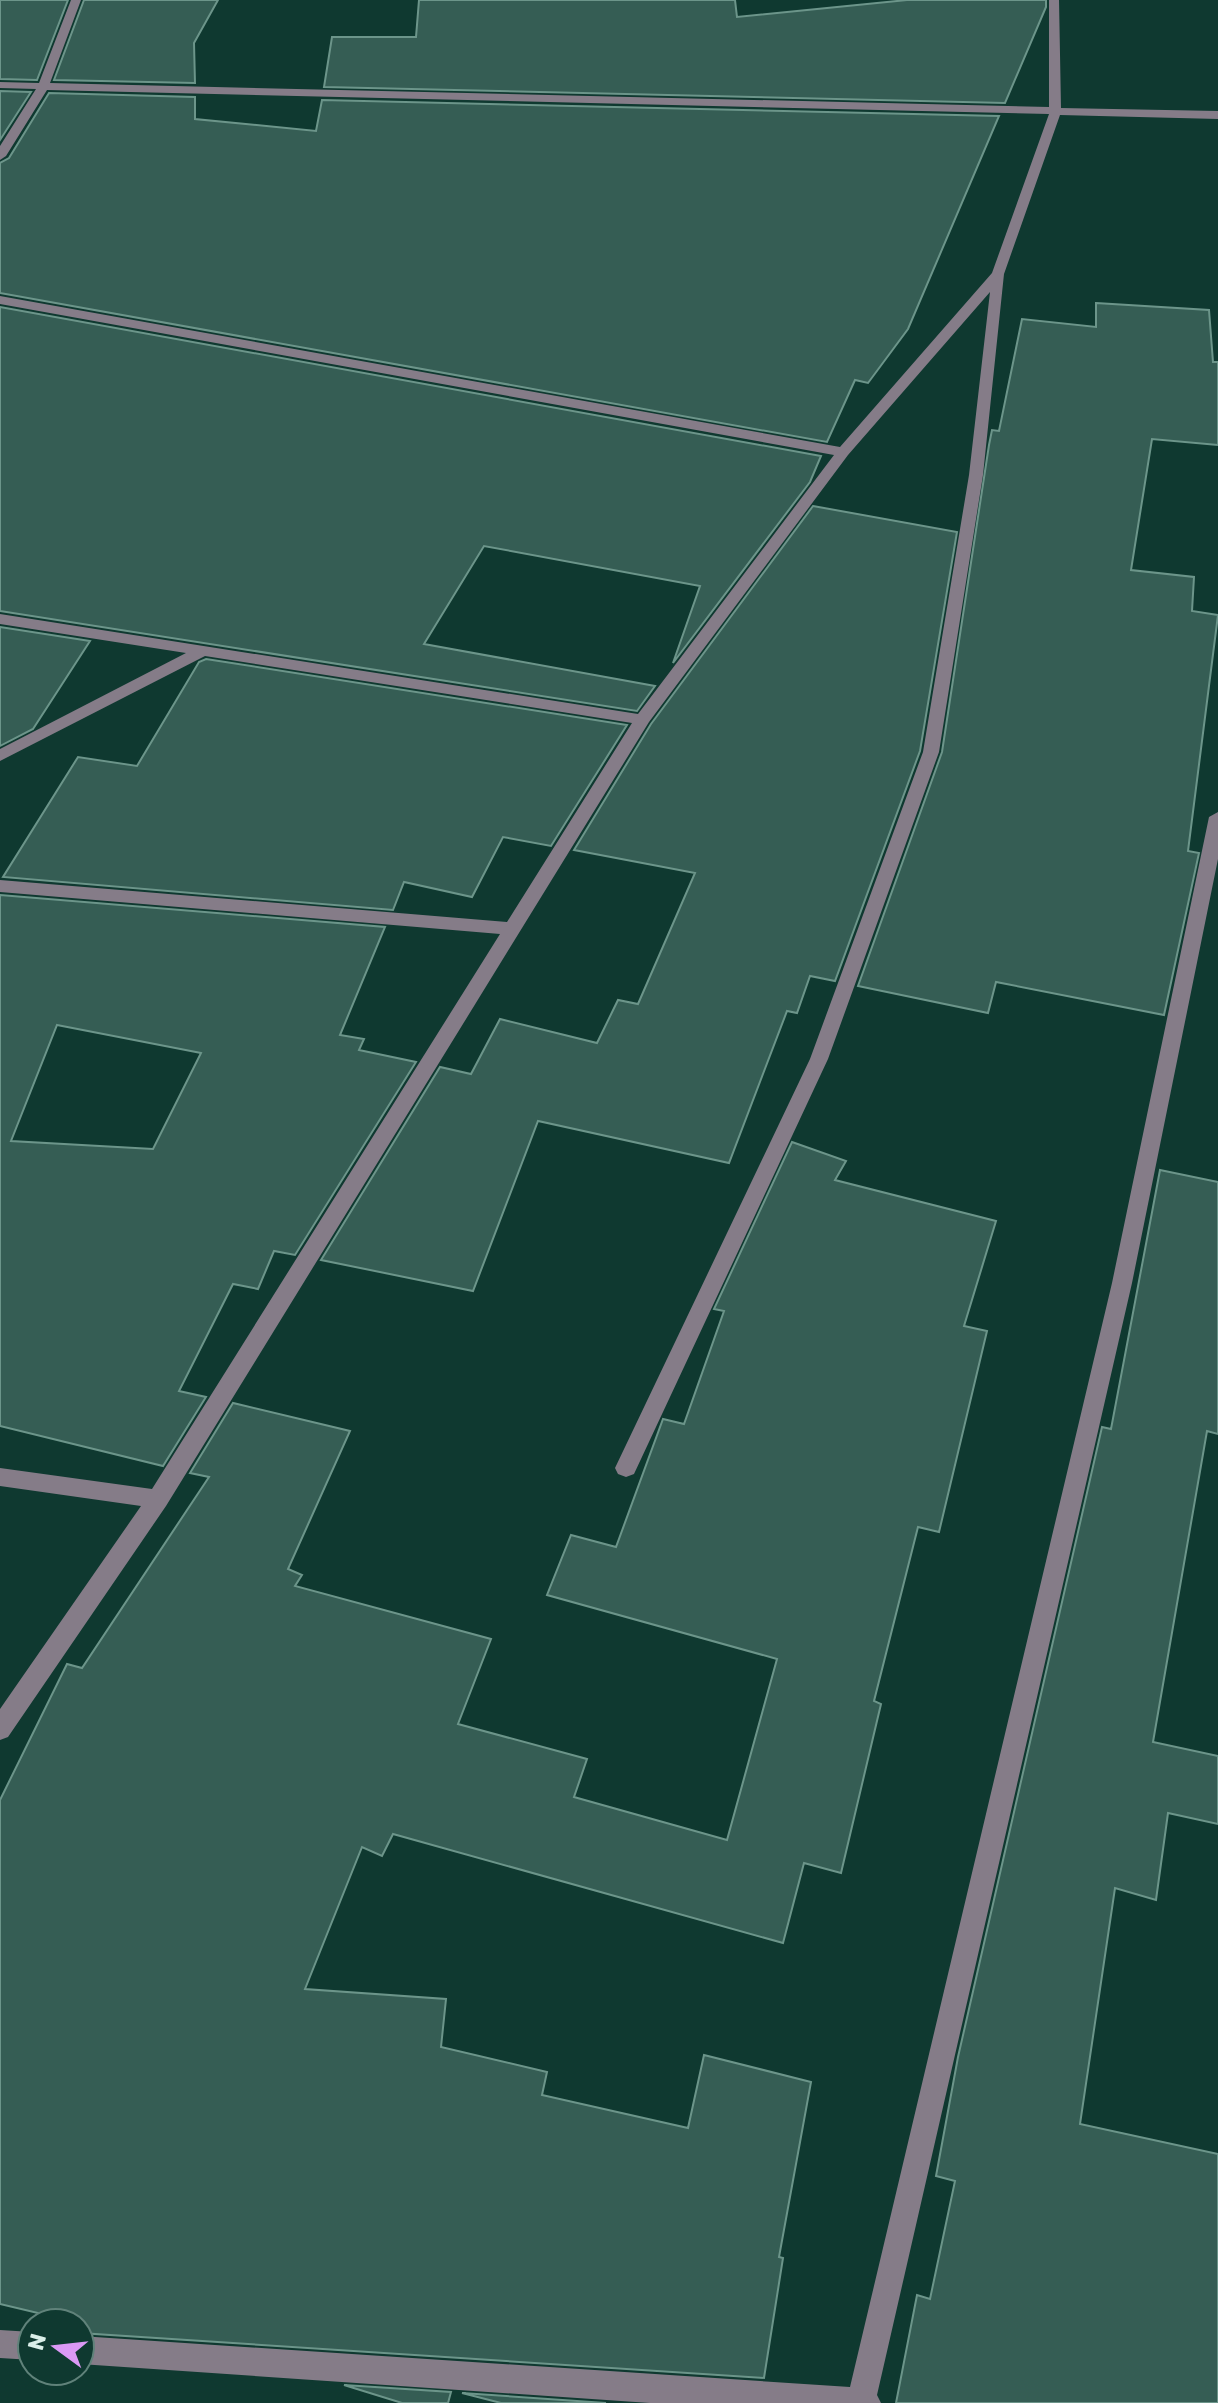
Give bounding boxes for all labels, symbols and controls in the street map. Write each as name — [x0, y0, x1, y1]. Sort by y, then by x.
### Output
north arrow — [16, 2307, 96, 2387]
text: N — [22, 2331, 52, 2353]

